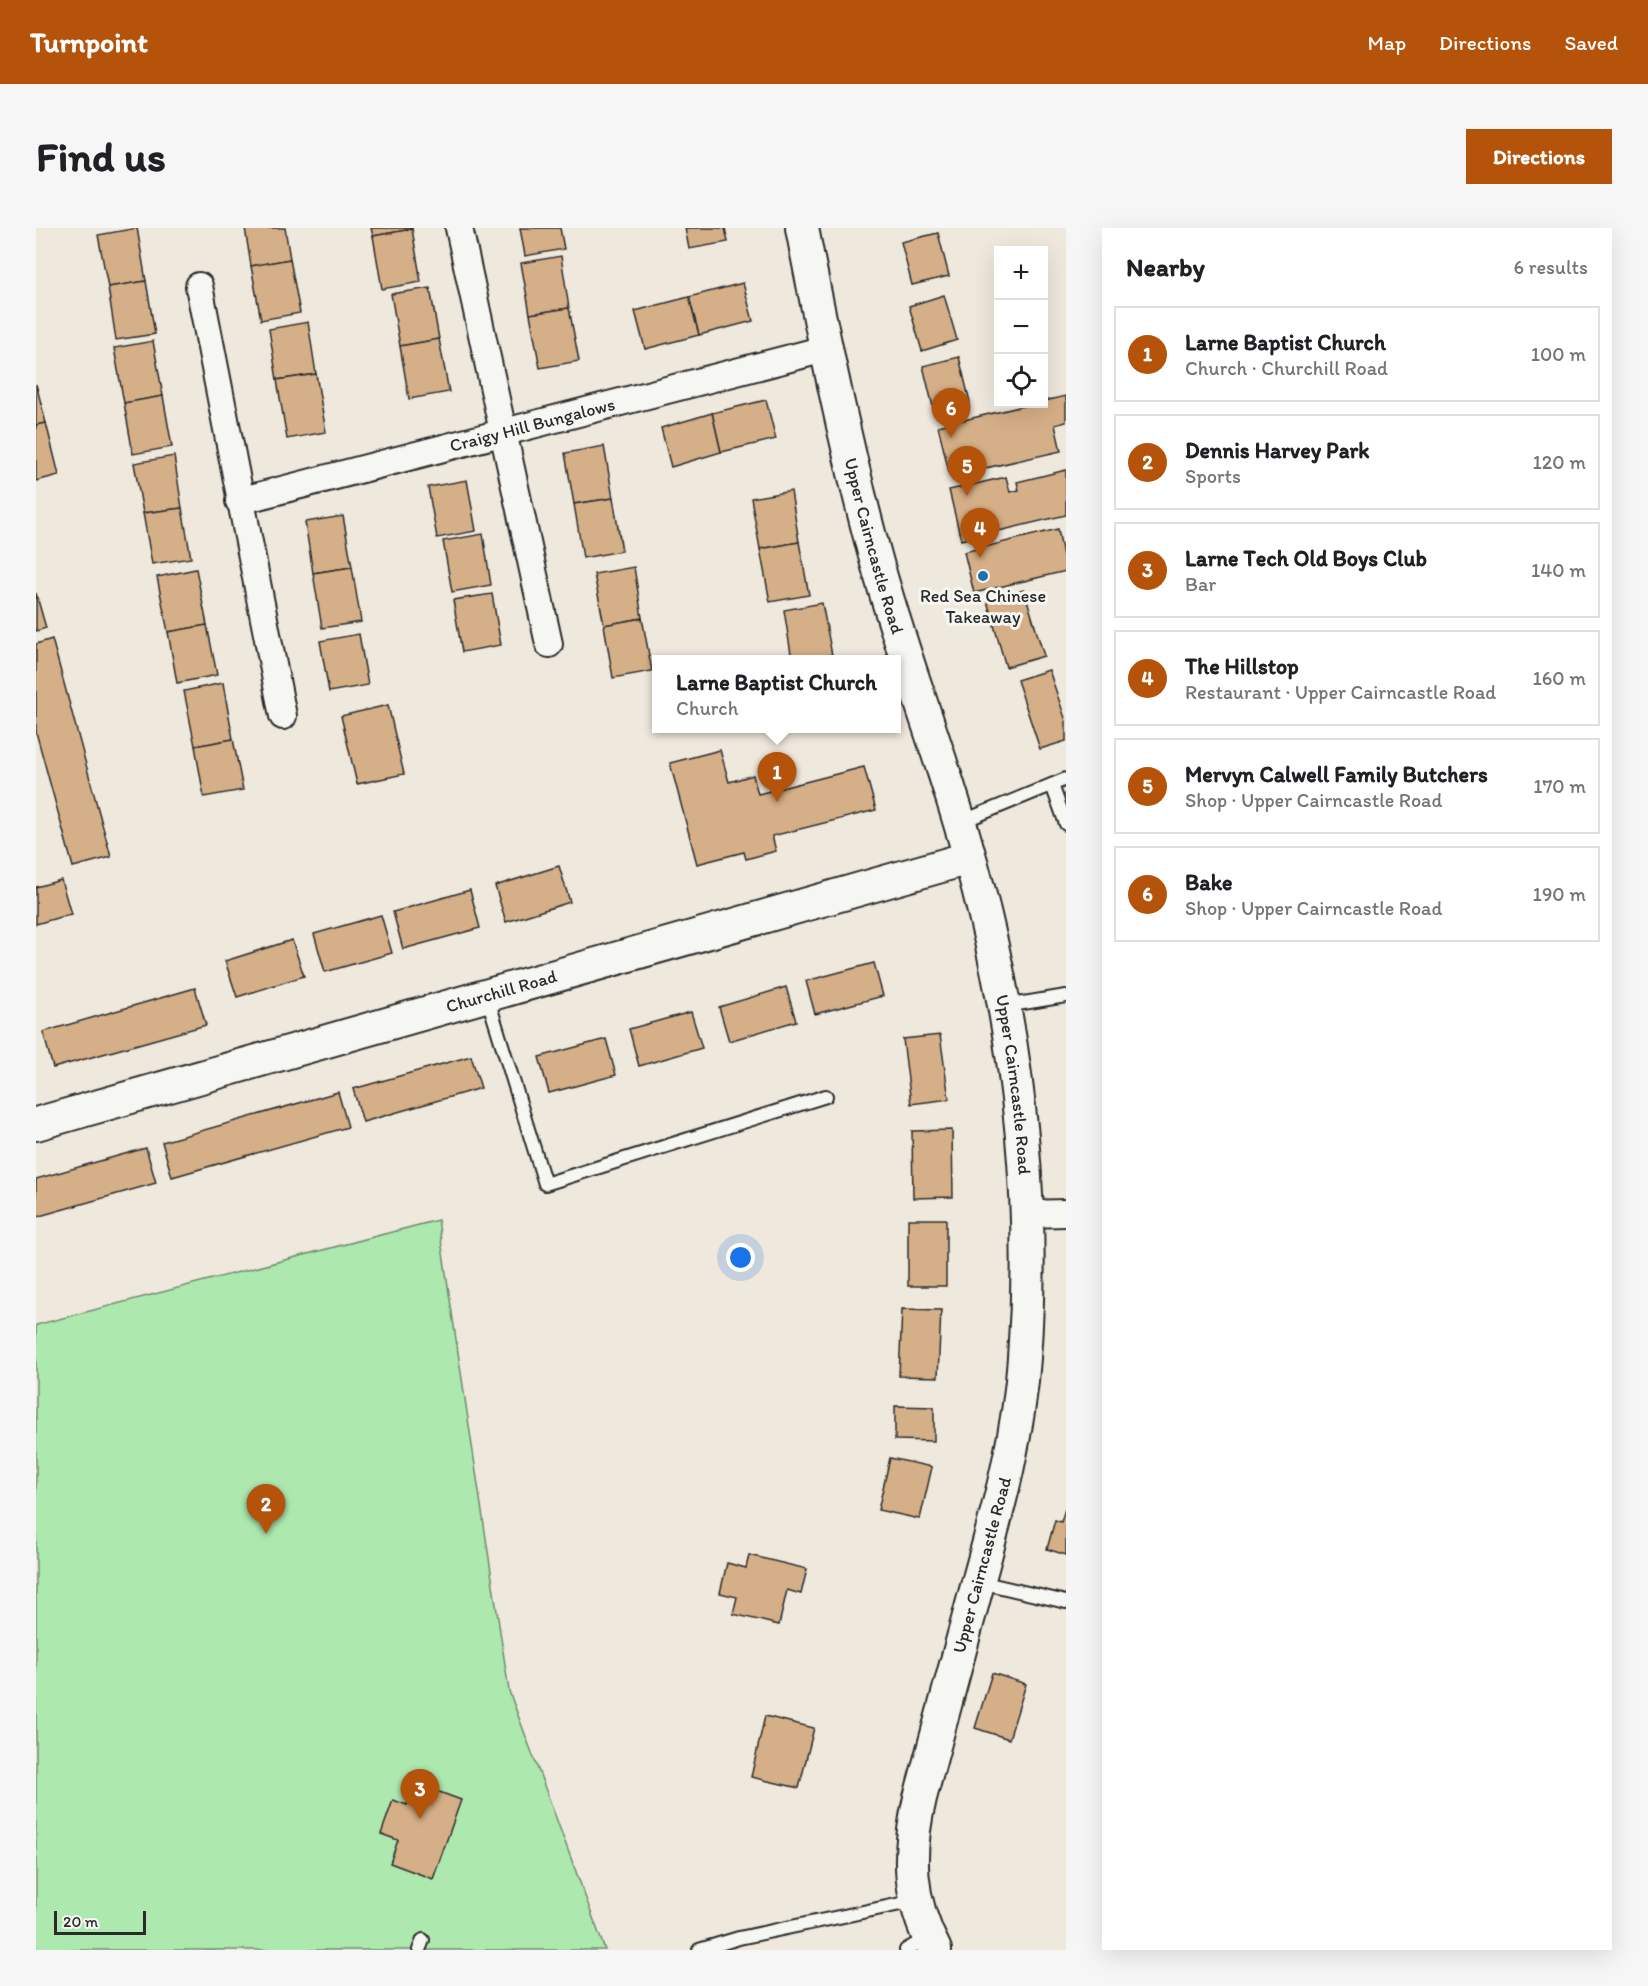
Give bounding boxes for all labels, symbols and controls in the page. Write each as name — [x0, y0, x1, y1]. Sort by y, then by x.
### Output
text: Turnpoint — [30, 25, 148, 59]
text: Map — [1368, 30, 1406, 55]
text: Directions — [1439, 30, 1531, 55]
text: Saved — [1564, 30, 1618, 55]
button: Directions — [1466, 129, 1612, 184]
text: Find us — [36, 131, 166, 182]
map controls — [994, 246, 1048, 408]
button: + — [994, 246, 1048, 300]
text: Nearby — [1126, 251, 1205, 283]
text: 6 results — [1514, 255, 1588, 279]
button: − — [994, 300, 1048, 354]
text: Larne Baptist Church — [1185, 329, 1386, 356]
text: 1 — [1143, 342, 1152, 366]
text: 100 m — [1531, 342, 1586, 366]
button: locate — [994, 354, 1048, 408]
text: Church · Churchill Road — [1185, 356, 1388, 380]
pin: 6 — [932, 388, 970, 438]
street label: Craigy Hill Bungalows — [447, 393, 617, 457]
text: Dennis Harvey Park — [1185, 437, 1369, 464]
pin: 5 — [948, 446, 986, 496]
text: 2 — [1142, 450, 1153, 474]
text: 120 m — [1533, 450, 1586, 474]
street label: Upper Cairncastle Road — [840, 456, 909, 637]
text: Sports — [1185, 464, 1241, 488]
pin: 4 — [960, 508, 1000, 558]
text: Larne Tech Old Boys Club — [1185, 545, 1427, 572]
text: 3 — [1142, 558, 1153, 582]
text: 140 m — [1531, 558, 1586, 582]
marker: Red Sea Chinese Takeaway — [976, 569, 990, 583]
text: Bar — [1185, 572, 1216, 596]
place label: Red Sea Chinese Takeaway — [920, 585, 1046, 628]
text: The Hillstop — [1185, 653, 1299, 680]
popup — [652, 655, 901, 733]
text: 4 — [1141, 666, 1154, 690]
text: 160 m — [1533, 666, 1586, 690]
text: Larne Baptist Church — [676, 669, 877, 696]
text: Restaurant · Upper Cairncastle Road — [1185, 680, 1496, 704]
text: Church — [676, 696, 738, 720]
pin: 1 — [758, 752, 796, 802]
text: Mervyn Calwell Family Butchers — [1185, 761, 1488, 788]
text: 5 — [1142, 774, 1153, 798]
text: 170 m — [1533, 774, 1586, 798]
text: Shop · Upper Cairncastle Road — [1185, 788, 1443, 812]
text: Bake — [1185, 869, 1233, 896]
text: 6 — [1142, 882, 1153, 906]
text: 190 m — [1533, 882, 1586, 906]
text: Shop · Upper Cairncastle Road — [1185, 896, 1443, 920]
street label: Churchill Road — [443, 965, 560, 1018]
street label: Upper Cairncastle Road — [991, 993, 1036, 1176]
your location — [726, 1243, 755, 1272]
street label: Upper Cairncastle Road — [948, 1474, 1016, 1655]
pin: 2 — [246, 1484, 286, 1534]
pin: 3 — [400, 1770, 440, 1819]
scale bar — [54, 1908, 146, 1936]
text: 20 m — [63, 1912, 98, 1931]

